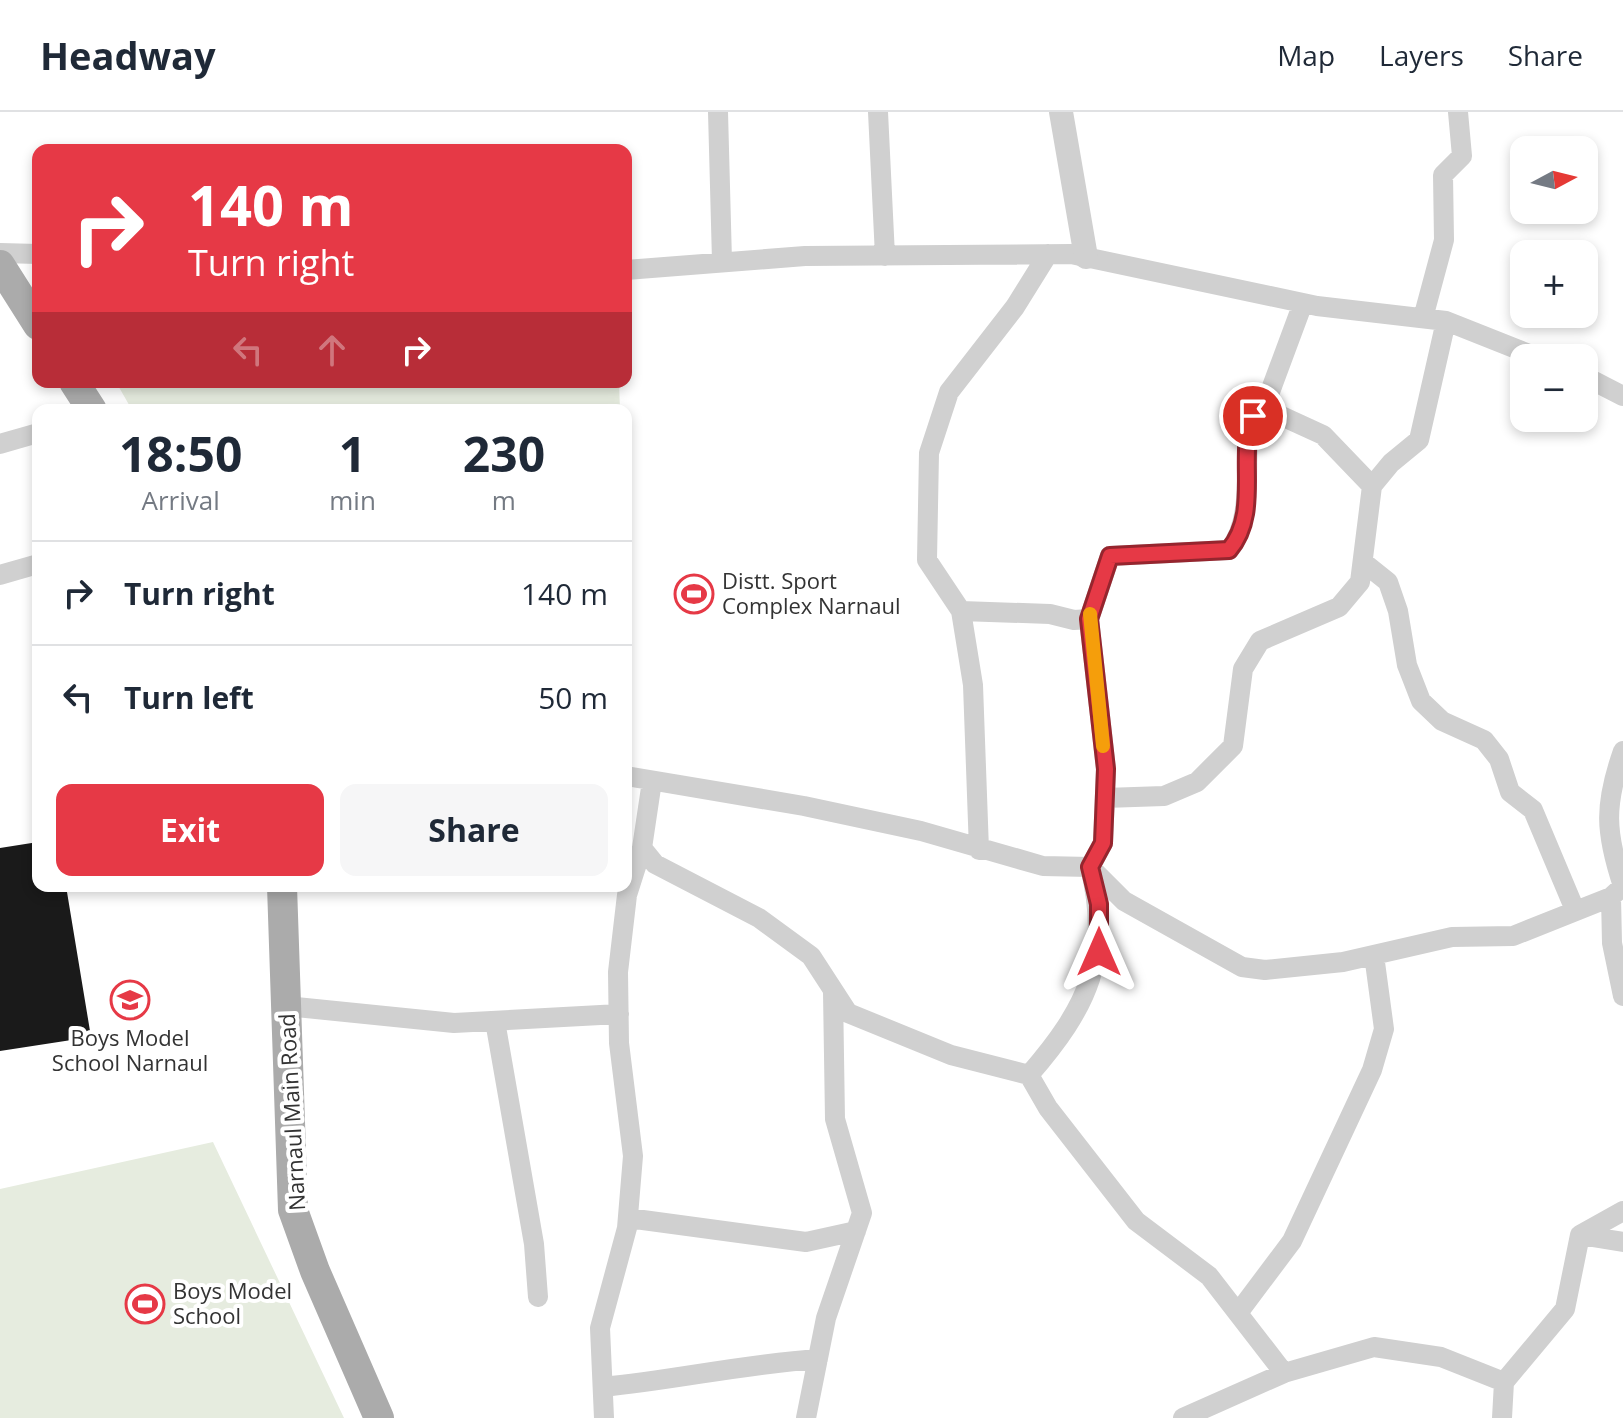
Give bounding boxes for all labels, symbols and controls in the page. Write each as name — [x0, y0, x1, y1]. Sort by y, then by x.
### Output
text: Headway — [40, 29, 216, 81]
text: Map — [1277, 36, 1335, 74]
text: Layers — [1379, 36, 1464, 74]
text: Share — [1508, 36, 1583, 74]
north arrow — [1510, 136, 1598, 224]
map controls — [1510, 136, 1598, 432]
text: 140 m — [188, 166, 354, 242]
icon: right — [56, 176, 160, 280]
text: Turn right — [188, 238, 354, 287]
button: + — [1510, 240, 1598, 328]
icon: left — [226, 328, 270, 372]
icon: ahead — [310, 328, 354, 372]
icon: right — [394, 328, 438, 372]
button: − — [1510, 344, 1598, 432]
pin — [1219, 382, 1287, 450]
icon: arrive — [1231, 394, 1275, 438]
text: 18:50 — [119, 421, 242, 486]
text: 1 — [339, 421, 366, 486]
text: 230 — [463, 421, 545, 486]
text: Arrival — [141, 482, 220, 518]
text: min — [329, 482, 376, 518]
text: m — [492, 482, 516, 518]
place label: Distt. Sport Complex Narnaul — [722, 565, 901, 620]
icon: right — [56, 571, 100, 615]
text: Turn right — [124, 573, 275, 614]
text: 140 m — [521, 573, 608, 614]
sports icon: Distt. Sport Complex Narnaul — [673, 573, 715, 615]
icon: left — [56, 675, 100, 719]
text: Turn left — [124, 677, 254, 718]
text: 50 m — [538, 677, 608, 718]
button: Exit — [56, 784, 324, 876]
button: Share — [340, 784, 608, 876]
position arrow — [1057, 910, 1141, 994]
school or university icon: Boys Model School Narnaul — [109, 979, 151, 1021]
street label: Narnaul Main Road — [271, 1013, 311, 1211]
place label: Boys Model School Narnaul — [52, 1022, 208, 1077]
place label: Boys Model School — [173, 1275, 292, 1330]
sports icon: Boys Model School — [124, 1283, 166, 1325]

